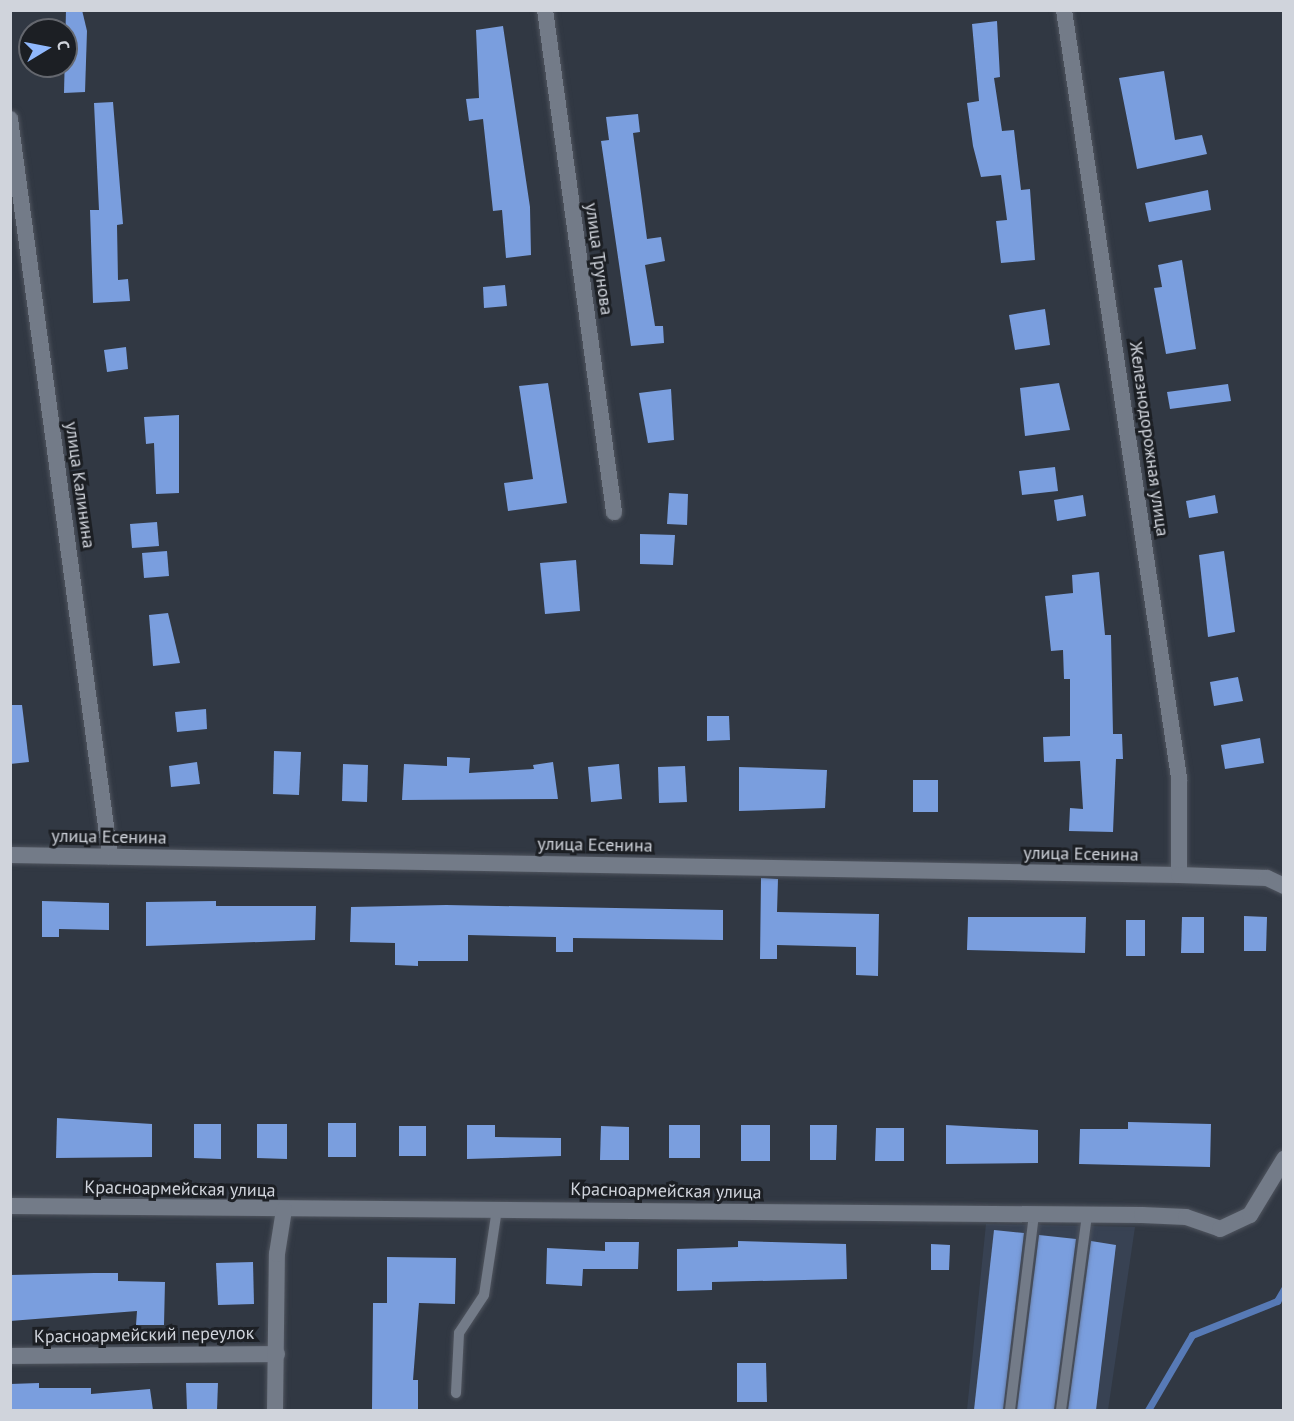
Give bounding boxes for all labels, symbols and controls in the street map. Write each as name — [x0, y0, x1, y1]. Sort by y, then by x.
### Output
north arrow — [18, 18, 78, 78]
text: С — [53, 39, 74, 51]
street label: улица Трунова — [580, 201, 618, 317]
street label: Железнодорожная улица — [1125, 340, 1173, 538]
street label: улица Калинина — [60, 420, 100, 550]
street label: улица Есенина — [51, 825, 167, 849]
street label: улица Есенина — [537, 833, 653, 857]
street label: улица Есенина — [1023, 842, 1139, 866]
street label: Красноармейская улица — [84, 1177, 276, 1201]
street label: Красноармейская улица — [570, 1179, 762, 1203]
street label: Красноармейский переулок — [34, 1322, 254, 1348]

